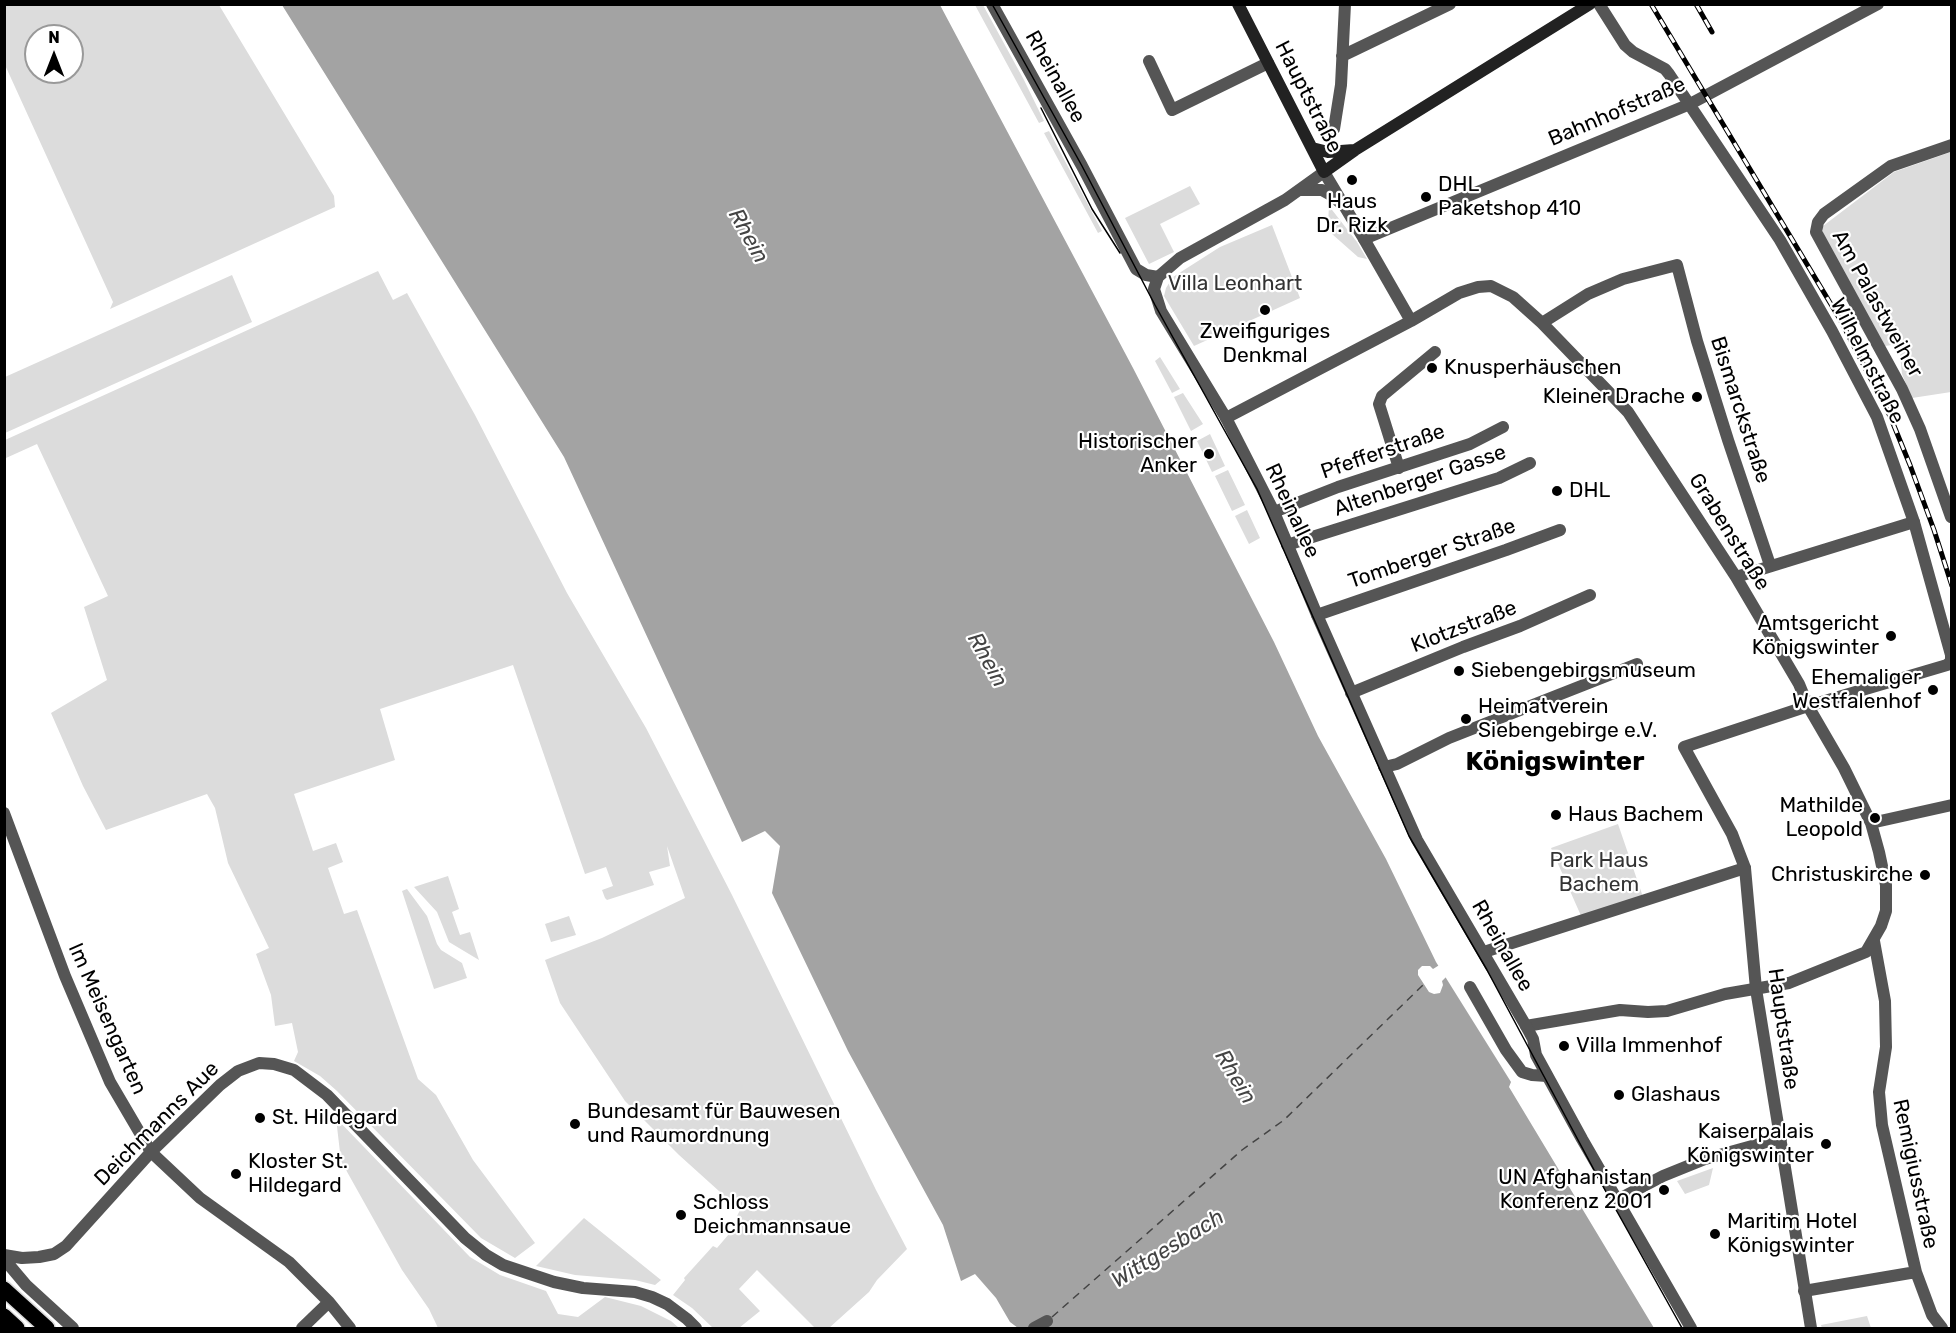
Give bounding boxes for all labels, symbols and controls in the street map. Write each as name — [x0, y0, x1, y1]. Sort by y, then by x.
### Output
north arrow — [24, 24, 84, 84]
street label: Rheinallee — [1019, 27, 1091, 127]
text: N — [48, 28, 60, 47]
street label: Hauptstraße — [1269, 37, 1347, 157]
street label: Bahnhofstraße — [1545, 72, 1689, 152]
place label: DHL Paketshop 410 — [1438, 172, 1581, 222]
marker: Haus Dr. Rizk — [1345, 173, 1359, 187]
place label: Haus Dr. Rizk — [1316, 189, 1388, 239]
marker: DHL Paketshop 410 — [1419, 190, 1433, 204]
water label: Rhein — [722, 204, 774, 268]
street label: Am Palastweiher — [1826, 226, 1928, 382]
park label: Villa Leonhart — [1168, 271, 1302, 297]
street label: Wilhelmstraße — [1825, 294, 1909, 428]
marker: Zweifiguriges Denkmal — [1258, 303, 1272, 317]
place label: Zweifiguriges Denkmal — [1200, 319, 1330, 369]
street label: Bismarckstraße — [1704, 334, 1776, 486]
place label: Knusperhäuschen — [1444, 355, 1622, 381]
marker: Knusperhäuschen — [1425, 361, 1439, 375]
place label: Kleiner Drache — [1543, 384, 1685, 410]
marker: Kleiner Drache — [1690, 390, 1704, 404]
street label: Pfefferstraße — [1318, 419, 1448, 485]
place label: Historischer Anker — [1078, 429, 1197, 479]
street label: Altenberger Gasse — [1331, 440, 1509, 522]
marker: Historischer Anker — [1202, 447, 1216, 461]
street label: Rheinallee — [1259, 460, 1325, 562]
street label: Grabenstraße — [1683, 469, 1775, 595]
place label: DHL — [1569, 478, 1610, 504]
marker: DHL — [1550, 484, 1564, 498]
street label: Tomberger Straße — [1345, 514, 1519, 594]
street label: Klotzstraße — [1408, 595, 1520, 659]
place label: Amtsgericht Königswinter — [1752, 611, 1879, 661]
water label: Rhein — [961, 628, 1013, 692]
marker: Amtsgericht Königswinter — [1884, 629, 1898, 643]
place label: Siebengebirgsmuseum — [1471, 658, 1696, 684]
marker: Siebengebirgsmuseum — [1452, 664, 1466, 678]
place label: Ehemaliger Westfalenhof — [1792, 665, 1921, 715]
marker: Ehemaliger Westfalenhof — [1926, 683, 1940, 697]
place label: Heimatverein Siebengebirge e.V. — [1478, 694, 1657, 744]
marker: Heimatverein Siebengebirge e.V. — [1459, 712, 1473, 726]
district label: Königswinter — [1466, 746, 1644, 778]
place label: Mathilde Leopold — [1779, 793, 1863, 843]
place label: Haus Bachem — [1568, 802, 1704, 828]
marker: Haus Bachem — [1549, 808, 1563, 822]
marker: Mathilde Leopold — [1868, 811, 1882, 825]
park label: Park Haus Bachem — [1550, 848, 1648, 898]
place label: Christuskirche — [1771, 862, 1913, 888]
marker: Christuskirche — [1918, 868, 1932, 882]
street label: Rheinallee — [1466, 896, 1538, 996]
street label: Im Meisengarten — [62, 939, 152, 1099]
street label: Hauptstraße — [1762, 967, 1804, 1091]
place label: Villa Immenhof — [1576, 1033, 1722, 1059]
marker: Villa Immenhof — [1557, 1039, 1571, 1053]
water label: Rhein — [1209, 1045, 1261, 1109]
street label: Deichmanns Aue — [90, 1057, 224, 1191]
place label: Glashaus — [1631, 1082, 1720, 1108]
marker: Glashaus — [1612, 1088, 1626, 1102]
street label: Remigiusstraße — [1887, 1097, 1943, 1251]
place label: Bundesamt für Bauwesen und Raumordnung — [587, 1099, 840, 1149]
place label: St. Hildegard — [272, 1105, 398, 1131]
marker: St. Hildegard — [253, 1111, 267, 1125]
marker: Bundesamt für Bauwesen und Raumordnung — [568, 1117, 582, 1131]
place label: Kaiserpalais Königswinter — [1687, 1119, 1814, 1169]
marker: Kaiserpalais Königswinter — [1819, 1137, 1833, 1151]
place label: Kloster St. Hildegard — [248, 1149, 348, 1199]
place label: UN Afghanistan Konferenz 2001 — [1498, 1165, 1652, 1215]
marker: Kloster St. Hildegard — [229, 1167, 243, 1181]
marker: UN Afghanistan Konferenz 2001 — [1657, 1183, 1671, 1197]
place label: Schloss Deichmannsaue — [693, 1190, 851, 1240]
water label: Wittgesbach — [1107, 1204, 1229, 1294]
marker: Schloss Deichmannsaue — [674, 1208, 688, 1222]
place label: Maritim Hotel Königswinter — [1727, 1209, 1857, 1259]
marker: Maritim Hotel Königswinter — [1708, 1227, 1722, 1241]

